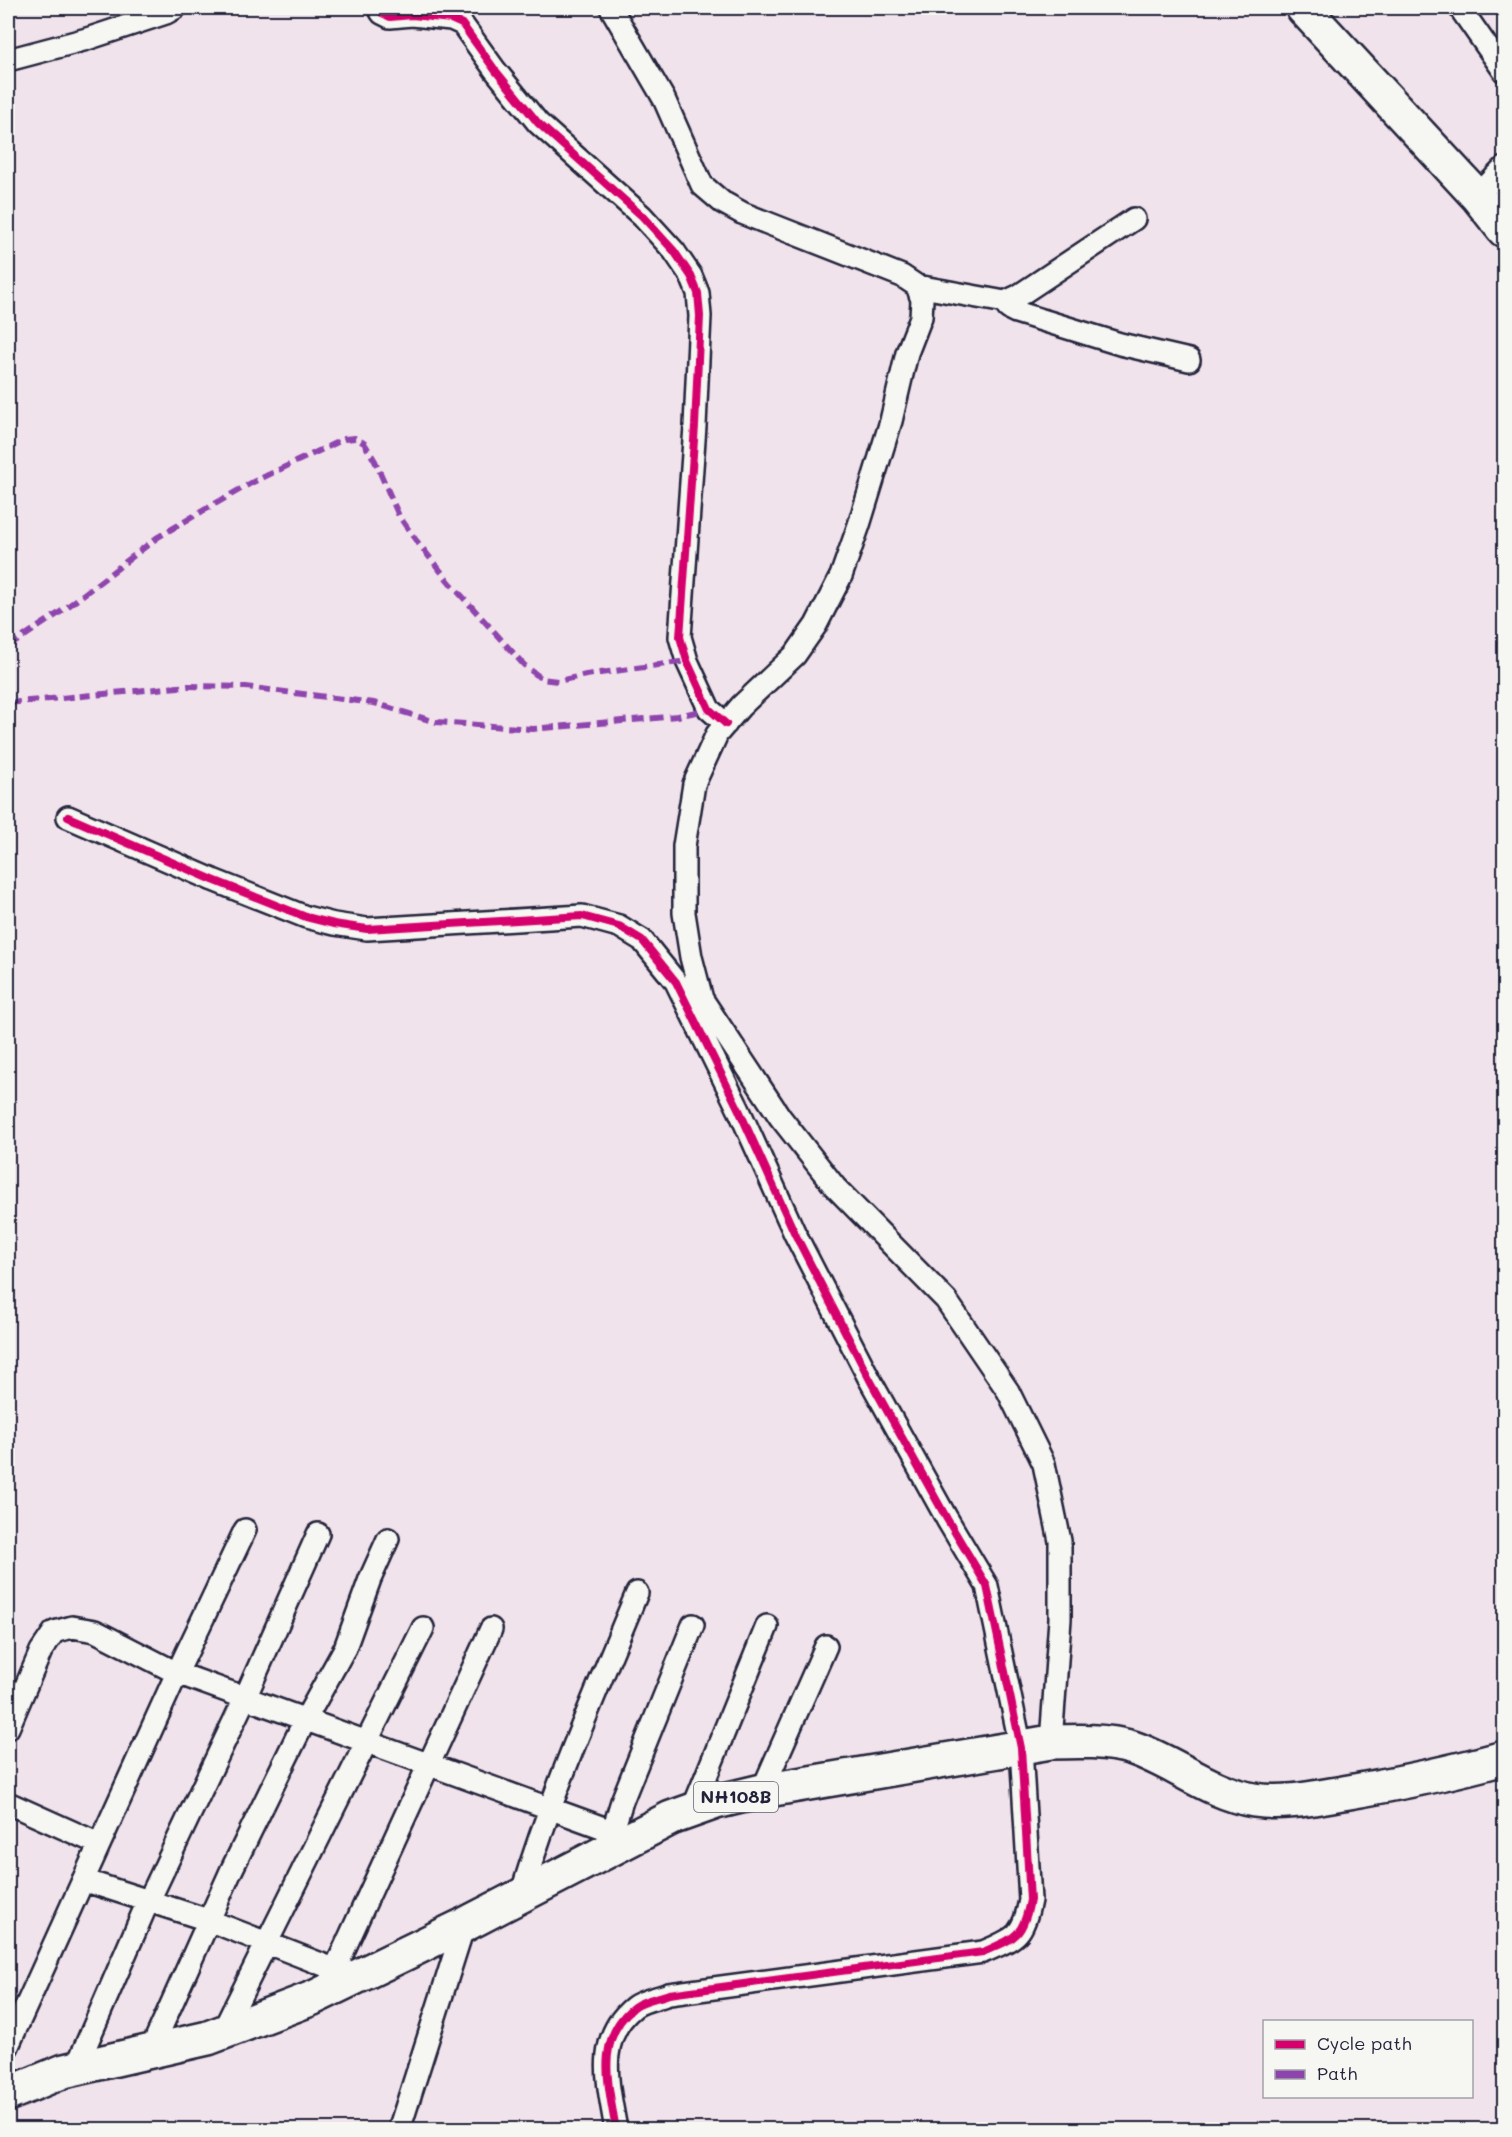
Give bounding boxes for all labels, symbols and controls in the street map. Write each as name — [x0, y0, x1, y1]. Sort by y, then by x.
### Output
road number: NH108B — [694, 1782, 778, 1812]
legend — [1263, 2020, 1473, 2098]
text: Cycle path — [1317, 2031, 1412, 2055]
text: Path — [1317, 2061, 1357, 2085]

